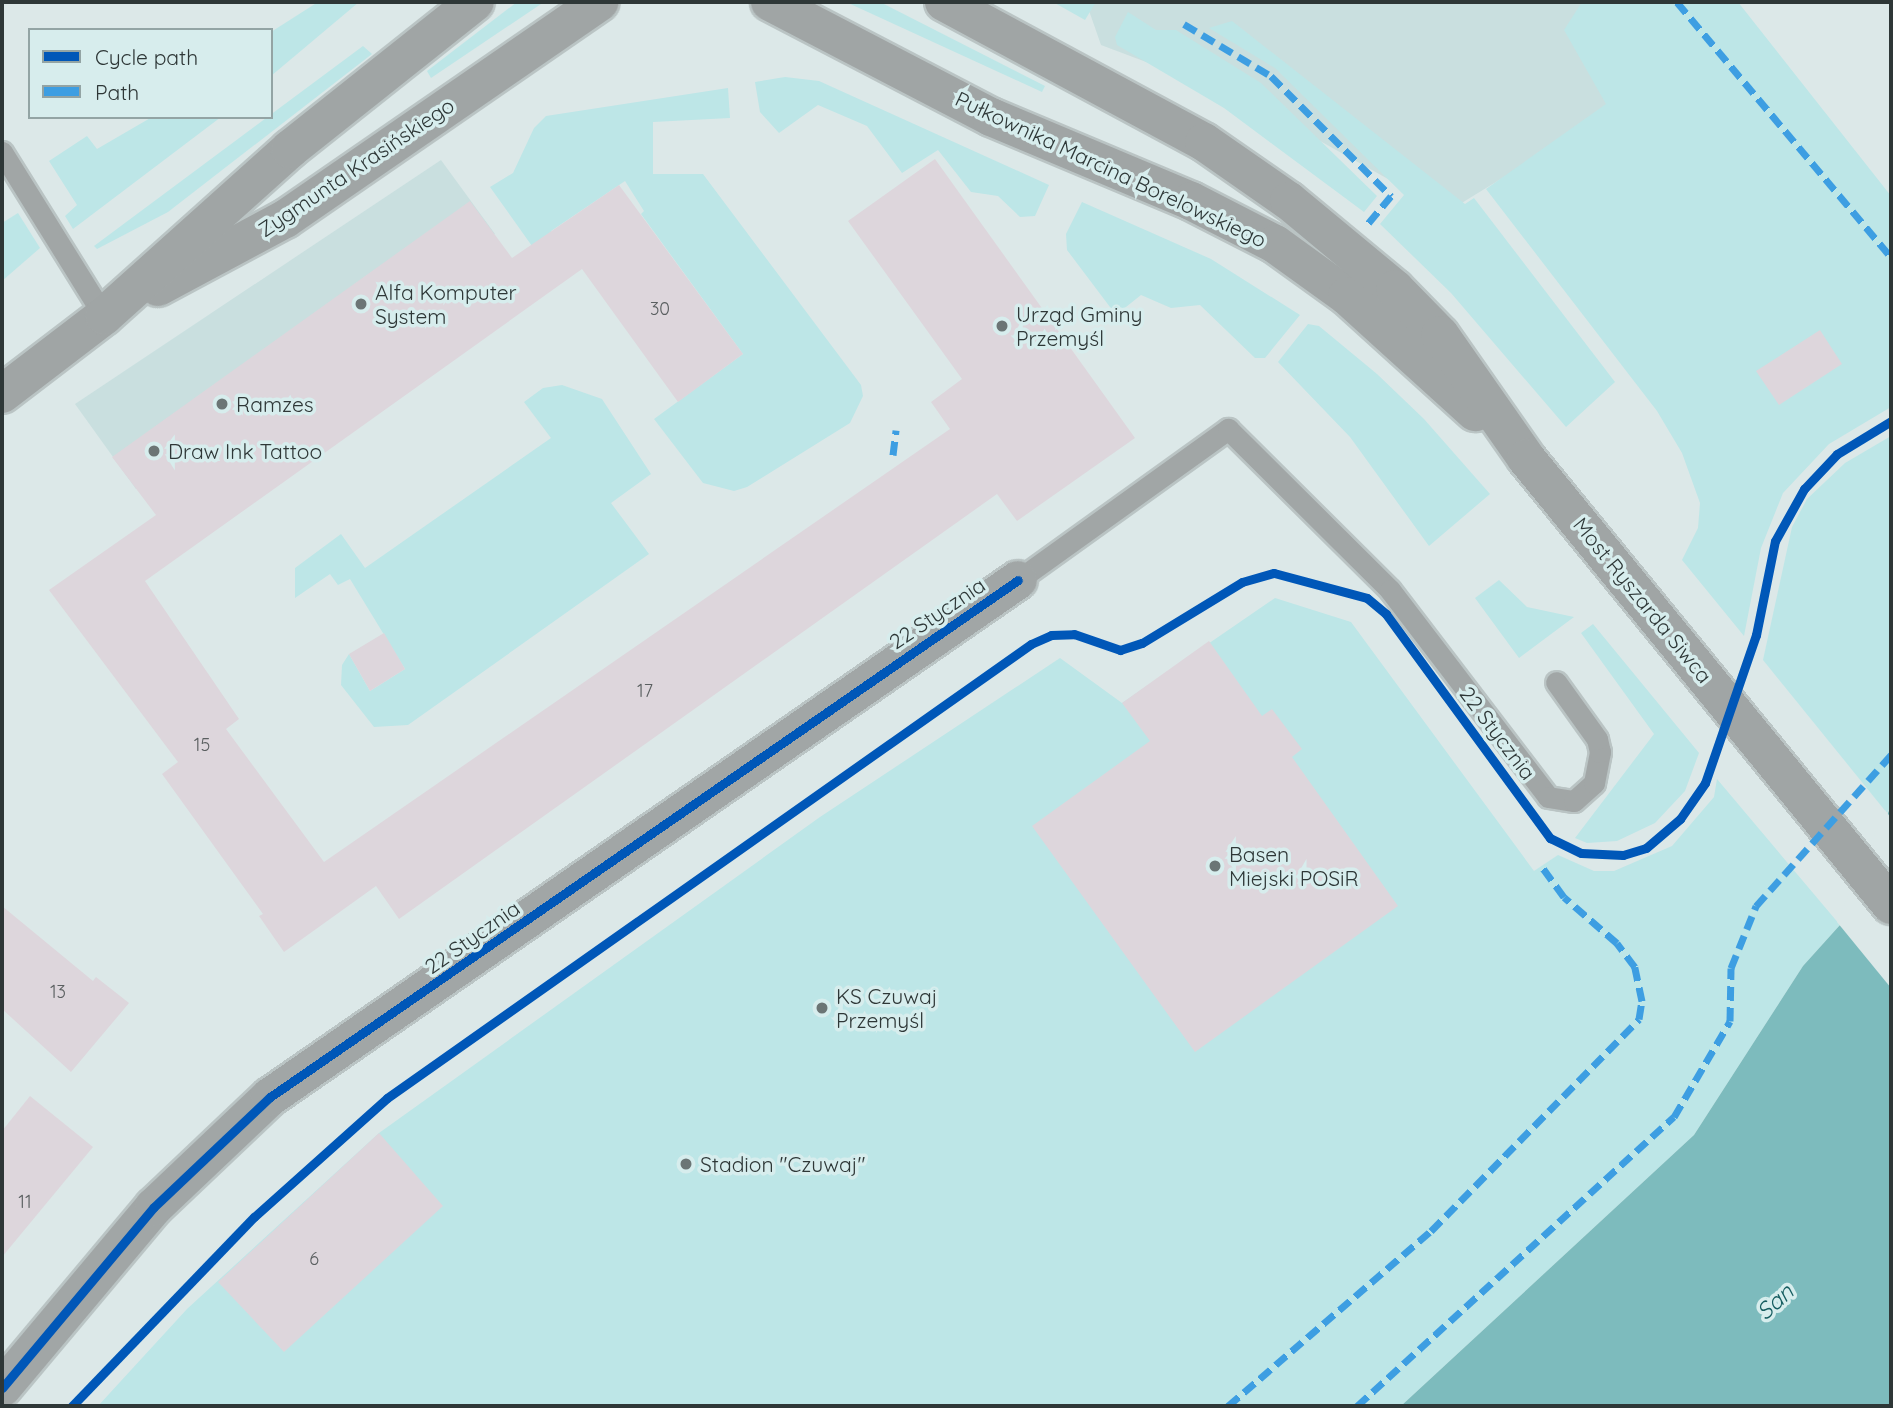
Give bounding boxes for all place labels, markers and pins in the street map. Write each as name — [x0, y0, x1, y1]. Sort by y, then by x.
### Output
place label: Alfa Komputer System — [375, 279, 517, 329]
marker: Alfa Komputer System — [353, 296, 369, 312]
place label: Urząd Gminy Przemyśl — [1016, 301, 1142, 351]
marker: Urząd Gminy Przemyśl — [994, 318, 1010, 334]
place label: Ramzes — [236, 391, 314, 417]
marker: Ramzes — [214, 396, 230, 412]
place label: Draw Ink Tattoo — [168, 438, 322, 464]
marker: Draw Ink Tattoo — [146, 443, 162, 459]
place label: Basen Miejski POSiR — [1229, 841, 1359, 891]
marker: Basen Miejski POSiR — [1207, 858, 1223, 874]
place label: KS Czuwaj Przemyśl — [836, 983, 937, 1033]
marker: KS Czuwaj Przemyśl — [814, 1000, 830, 1016]
place label: Stadion "Czuwaj" — [700, 1151, 866, 1177]
marker: Stadion "Czuwaj" — [678, 1156, 694, 1172]

